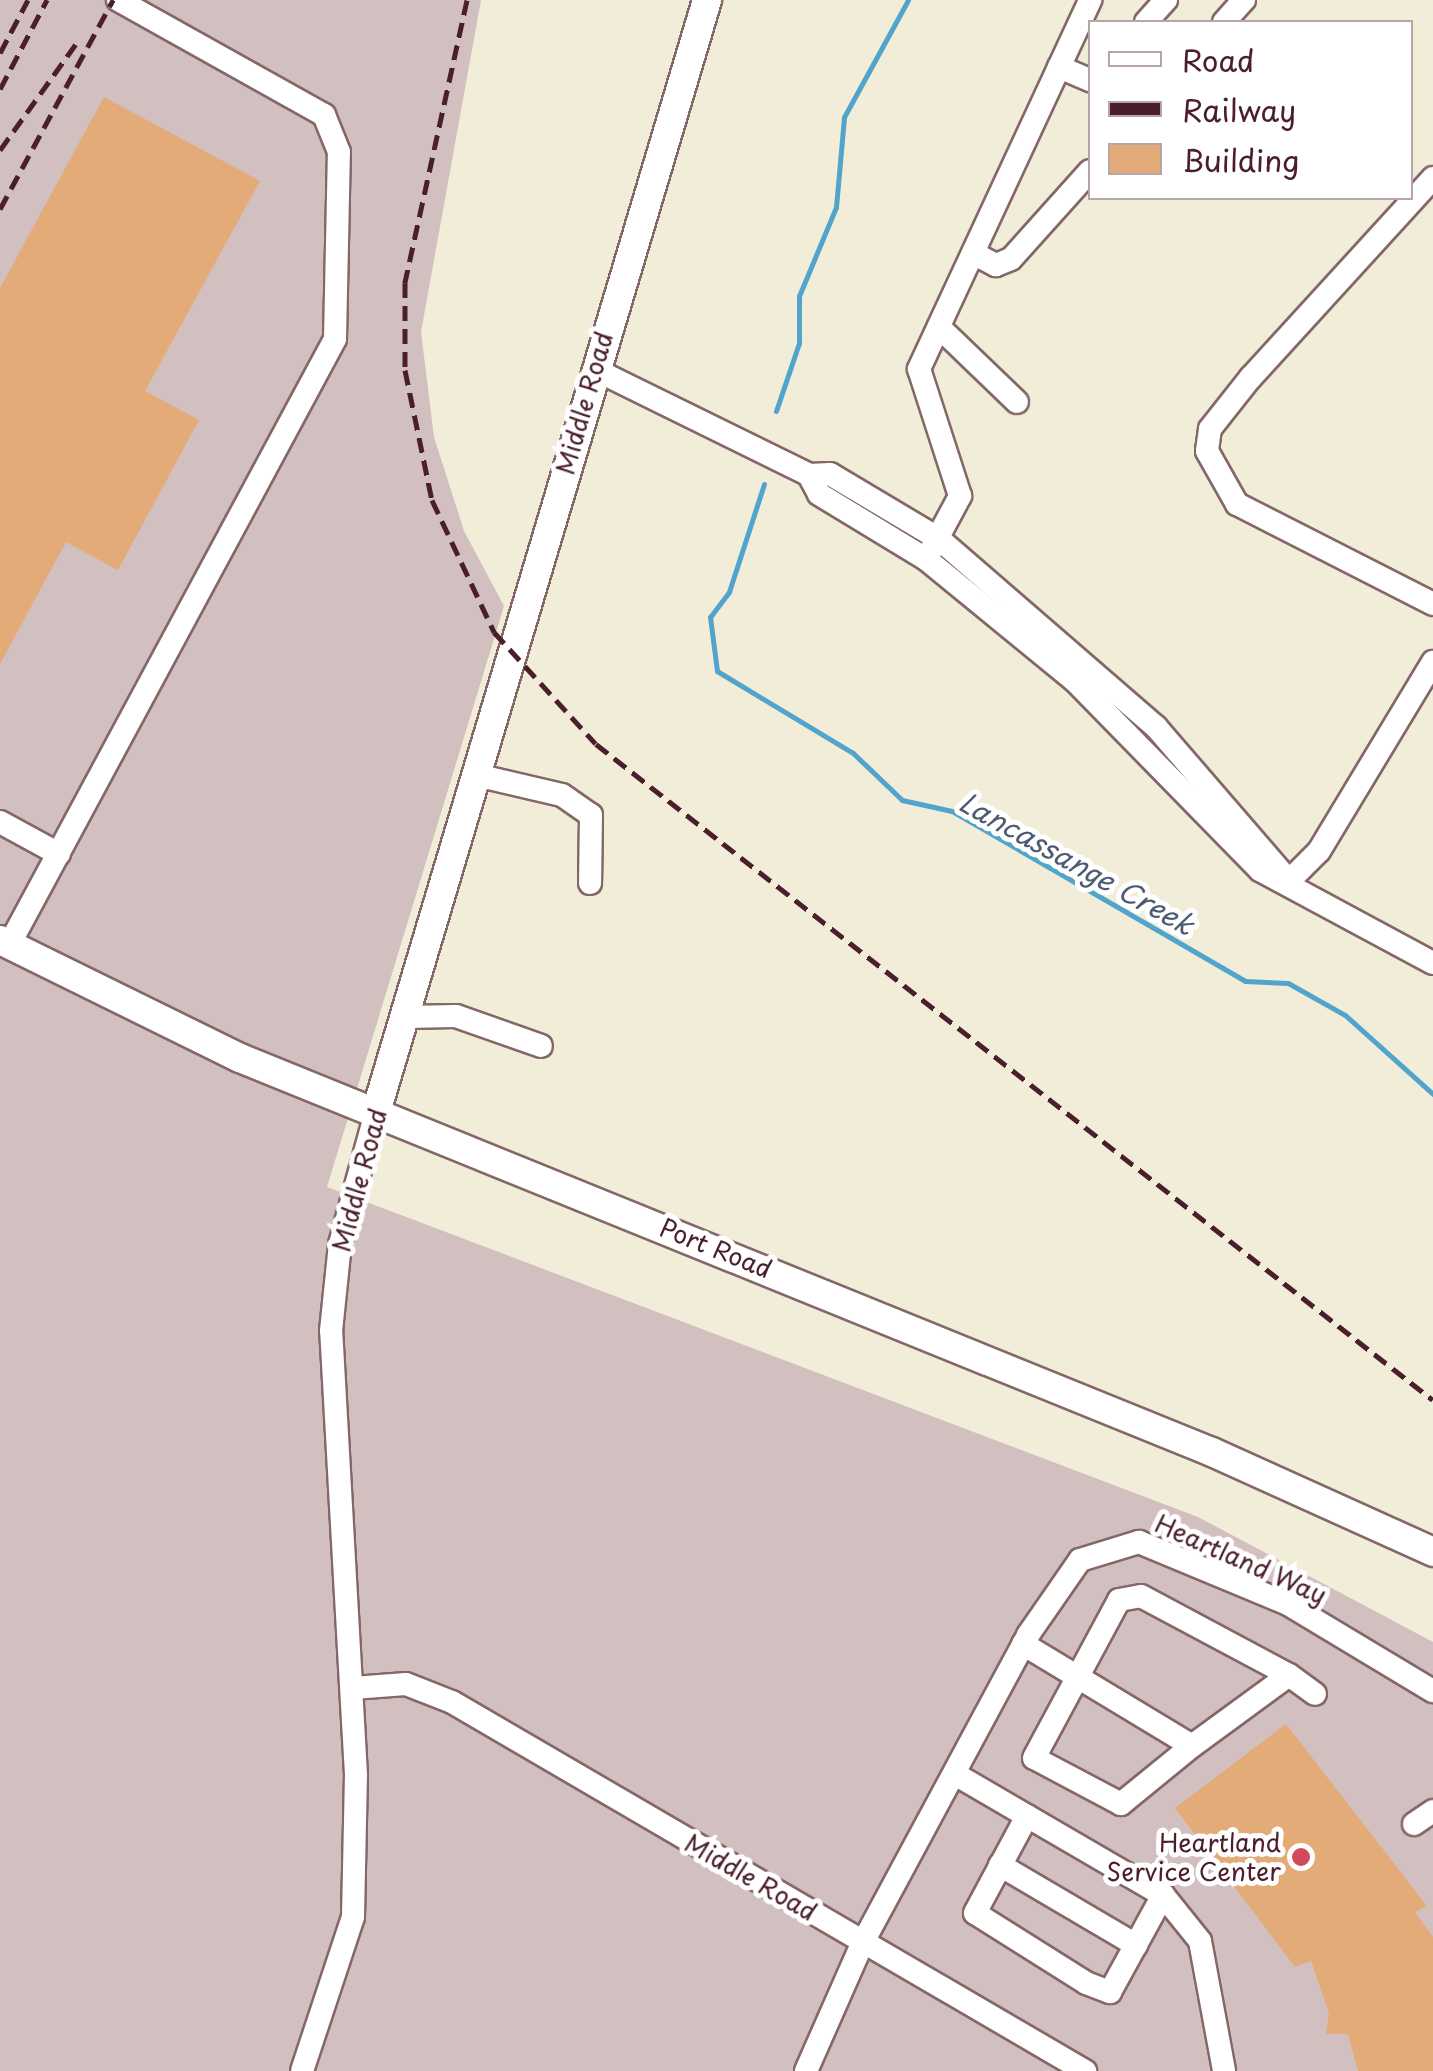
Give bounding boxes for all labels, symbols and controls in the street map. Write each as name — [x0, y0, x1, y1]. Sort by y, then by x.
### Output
legend — [1088, 20, 1413, 200]
text: Road — [1182, 37, 1255, 82]
text: Railway — [1182, 87, 1296, 132]
text: Building — [1182, 137, 1299, 182]
street label: Middle Road — [549, 327, 619, 479]
water label: Lancassange Creek — [954, 784, 1200, 942]
street label: Middle Road — [325, 1104, 393, 1256]
street label: Port Road — [655, 1212, 777, 1284]
street label: Heartland Way — [1151, 1508, 1331, 1610]
street label: Middle Road — [679, 1827, 823, 1927]
place label: Heartland Service Center — [1106, 1828, 1281, 1887]
marker: Heartland Service Center — [1290, 1846, 1312, 1868]

